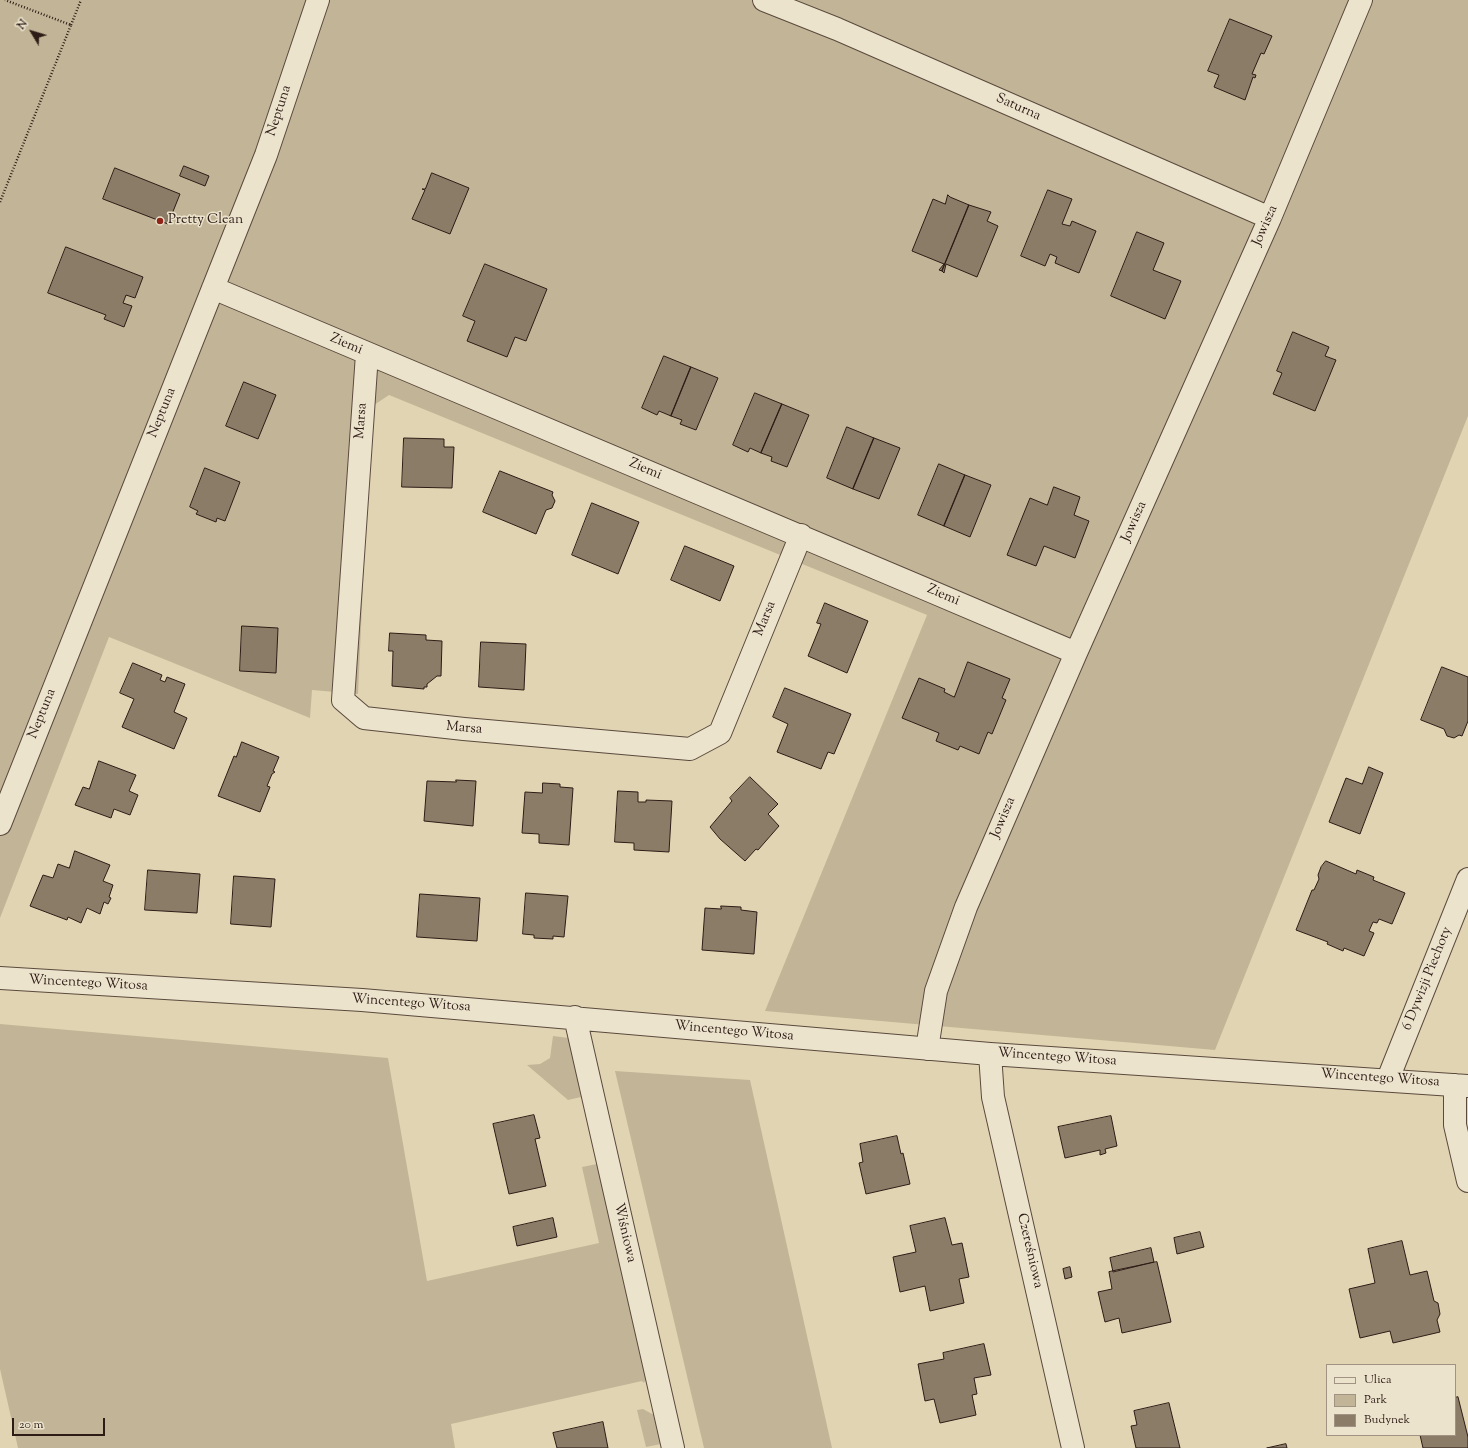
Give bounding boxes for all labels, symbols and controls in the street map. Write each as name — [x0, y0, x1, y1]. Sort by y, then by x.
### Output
north arrow — [12, 12, 52, 52]
text: N — [14, 16, 32, 33]
street label: Neptuna — [264, 83, 296, 139]
street label: Saturna — [993, 91, 1043, 125]
street label: Jowisza — [1250, 203, 1282, 249]
place label: Pretty Clean — [168, 213, 243, 229]
marker: Pretty Clean — [155, 216, 165, 226]
street label: Ziemi — [327, 331, 365, 359]
street label: Neptuna — [145, 385, 181, 441]
street label: Marsa — [352, 402, 372, 440]
street label: Ziemi — [626, 456, 664, 484]
street label: Jowisza — [1119, 499, 1151, 545]
street label: Ziemi — [924, 582, 962, 610]
street label: Marsa — [751, 599, 781, 639]
street label: Neptuna — [25, 686, 61, 742]
street label: Marsa — [445, 719, 483, 739]
street label: Jowisza — [988, 795, 1020, 841]
street label: 6 Dywizji Piechoty — [1400, 925, 1456, 1033]
street label: Wincentego Witosa — [28, 972, 148, 996]
street label: Wincentego Witosa — [351, 991, 471, 1017]
street label: Wincentego Witosa — [674, 1018, 794, 1046]
street label: Wincentego Witosa — [997, 1045, 1117, 1071]
street label: Wincentego Witosa — [1320, 1066, 1440, 1092]
street label: Wiśniowa — [609, 1202, 639, 1264]
street label: Czereśniowa — [1012, 1212, 1046, 1290]
legend — [1326, 1364, 1456, 1436]
text: Ulica — [1364, 1371, 1391, 1389]
text: Park — [1364, 1391, 1387, 1409]
scale bar — [14, 1410, 107, 1436]
text: Budynek — [1364, 1411, 1410, 1429]
text: 20 m — [19, 1416, 43, 1434]

